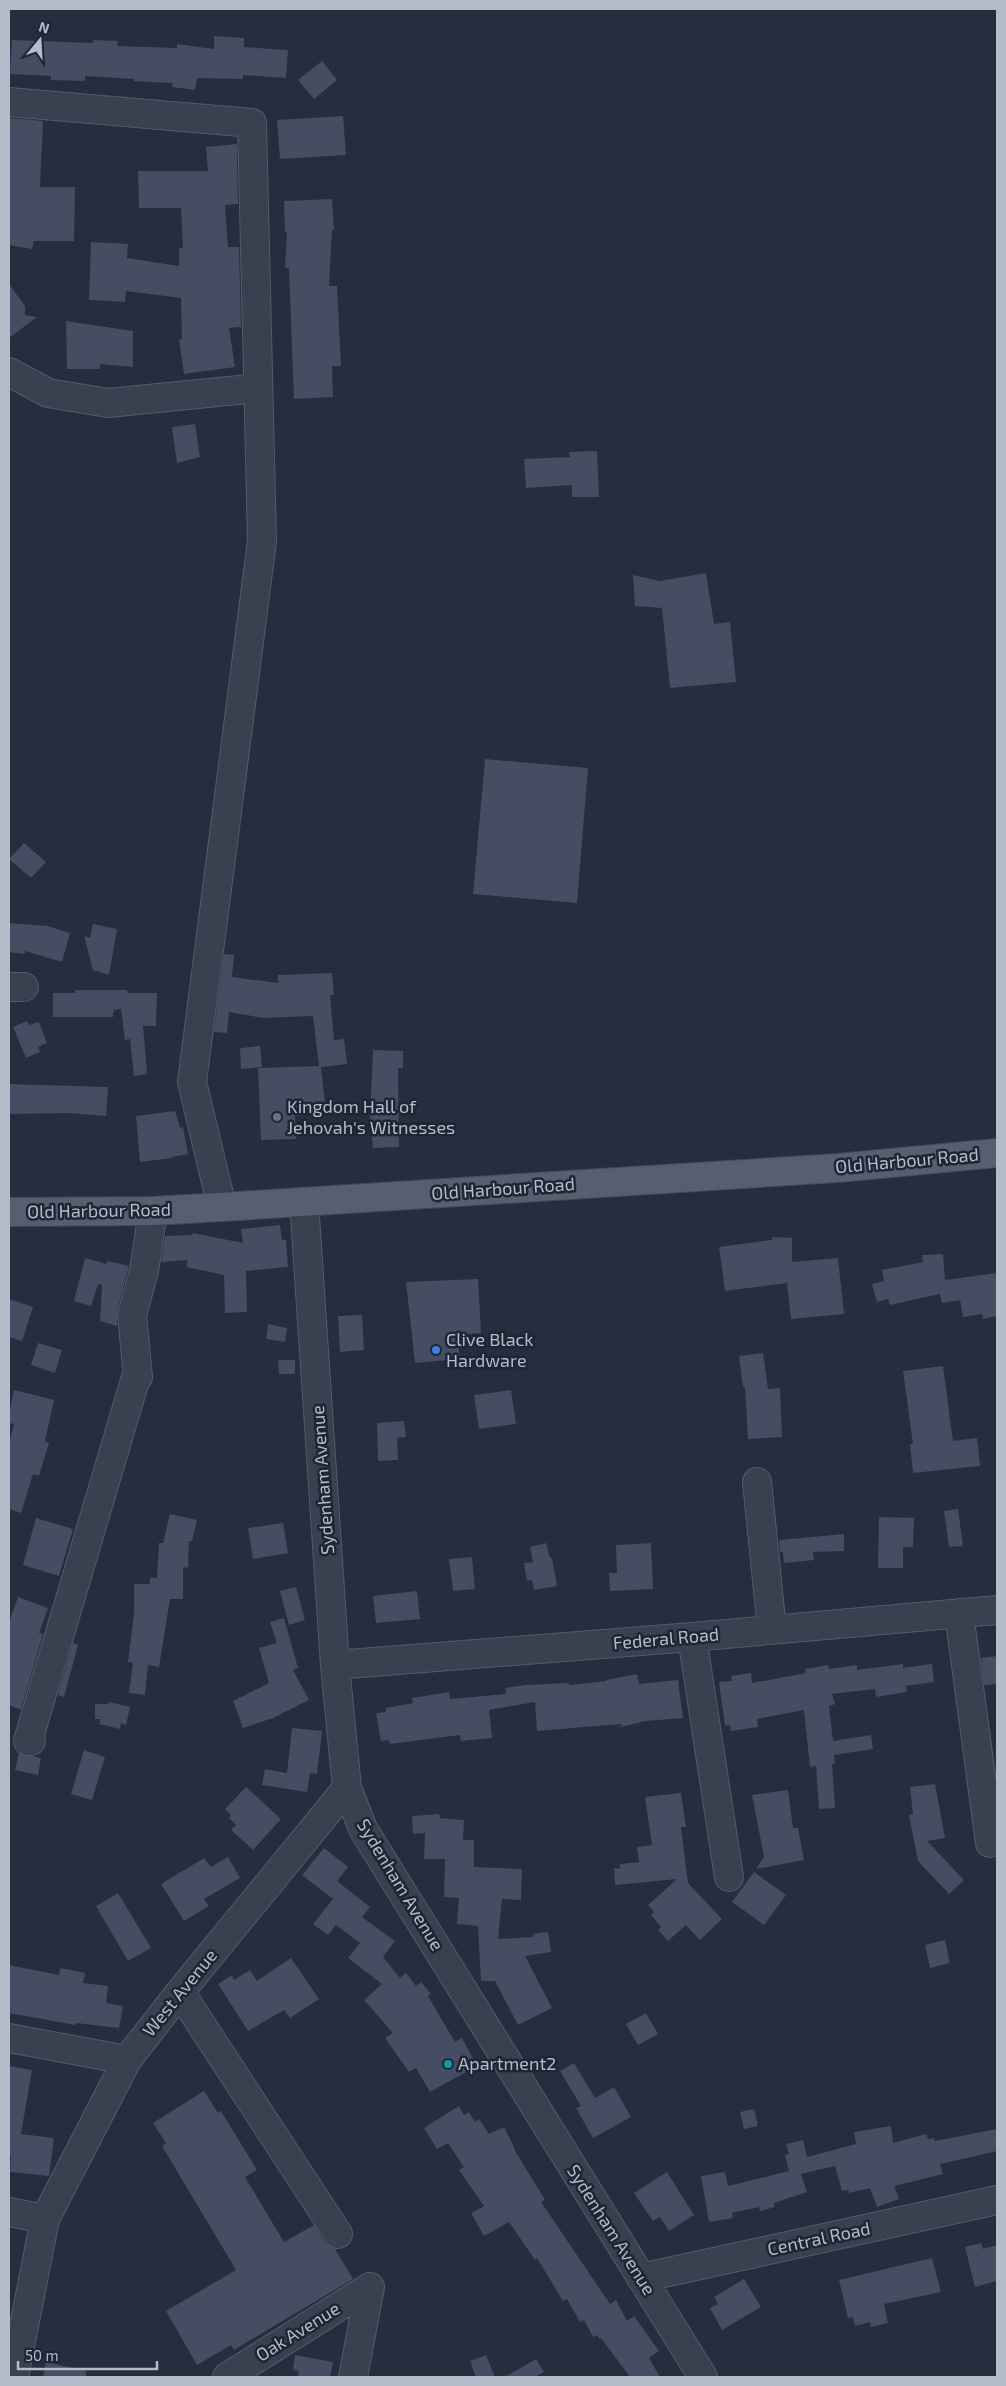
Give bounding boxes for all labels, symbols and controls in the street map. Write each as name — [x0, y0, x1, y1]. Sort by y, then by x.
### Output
north arrow — [15, 15, 65, 65]
text: N — [37, 18, 52, 37]
place label: Kingdom Hall of Jehovah's Witnesses — [287, 1095, 455, 1138]
marker: Kingdom Hall of Jehovah's Witnesses — [271, 1111, 283, 1123]
street label: Old Harbour Road — [834, 1143, 980, 1177]
street label: Old Harbour Road — [430, 1172, 575, 1204]
street label: Old Harbour Road — [27, 1198, 171, 1222]
place label: Clive Black Hardware — [446, 1328, 534, 1371]
marker: Clive Black Hardware — [430, 1344, 442, 1356]
street label: Sydenham Avenue — [306, 1405, 338, 1556]
street label: Federal Road — [612, 1622, 720, 1654]
street label: Sydenham Avenue — [353, 1815, 449, 1954]
street label: West Avenue — [137, 1944, 221, 2041]
place label: Apartment2 — [458, 2052, 556, 2074]
marker: Apartment2 — [442, 2058, 454, 2070]
street label: Sydenham Avenue — [563, 2160, 661, 2299]
street label: Central Road — [765, 2216, 872, 2260]
street label: Oak Avenue — [251, 2297, 343, 2366]
scale bar — [18, 2338, 156, 2370]
text: 50 m — [25, 2346, 59, 2364]

